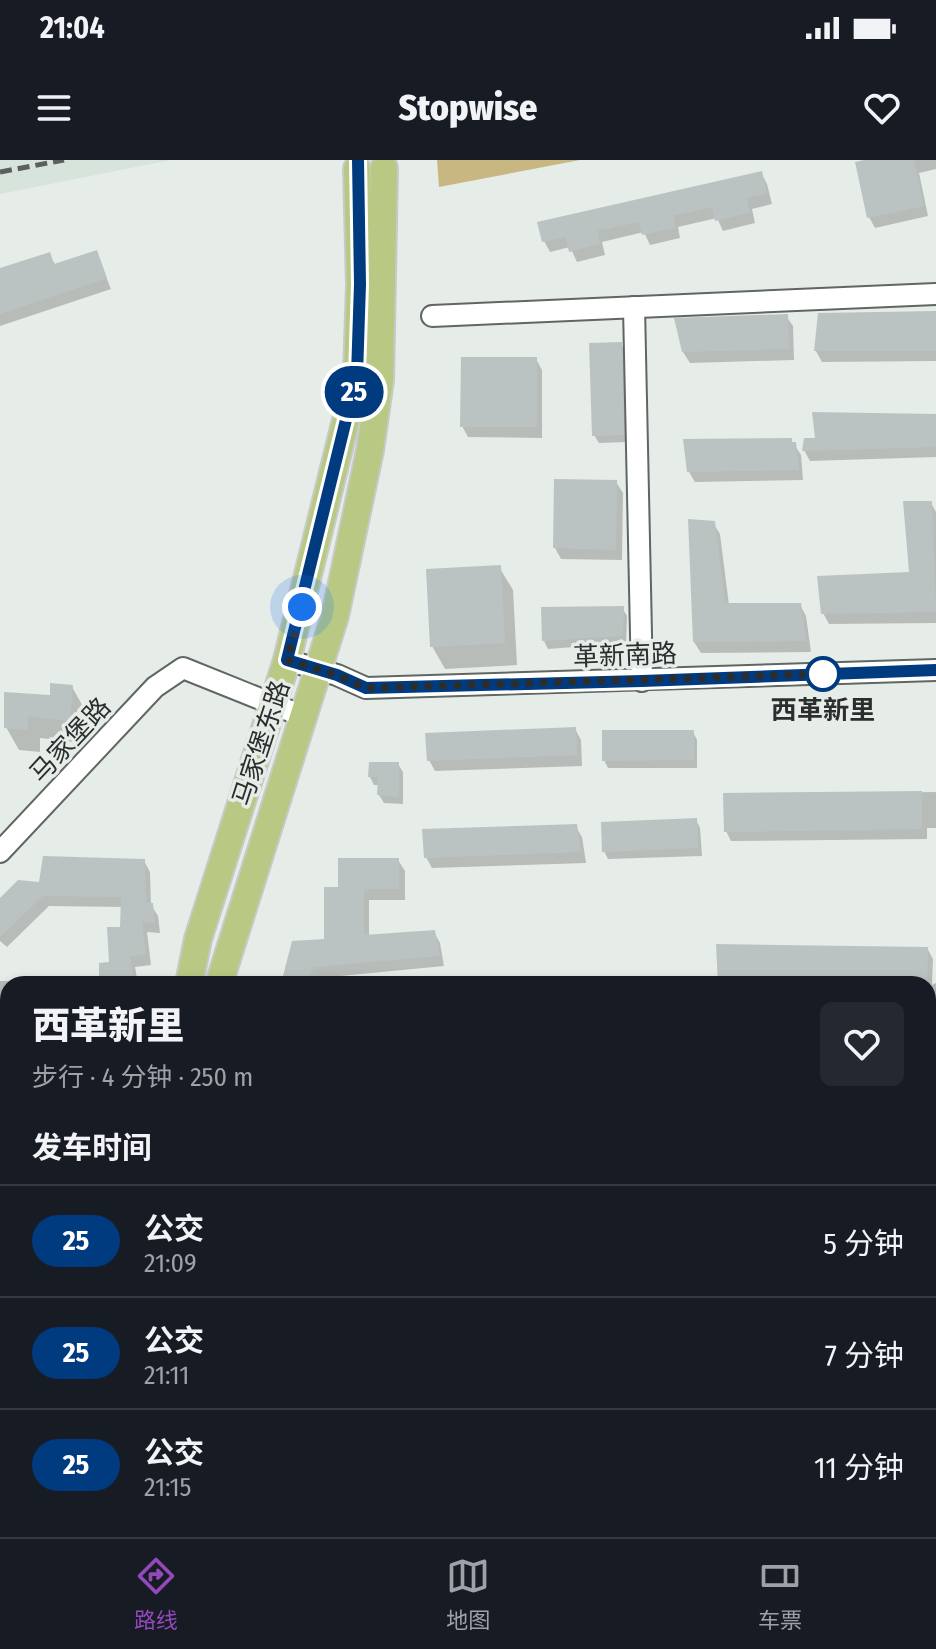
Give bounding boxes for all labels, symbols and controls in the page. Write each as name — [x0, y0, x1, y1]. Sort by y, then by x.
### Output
text: 21:04 — [40, 10, 105, 46]
icon: menu — [32, 86, 76, 130]
text: Stopwise — [399, 86, 537, 130]
icon: heart — [860, 86, 904, 130]
line badge: 25 — [318, 366, 390, 418]
text: 25 — [341, 375, 367, 408]
your location — [282, 587, 322, 627]
street label: 革新南路 — [573, 638, 678, 673]
marker: 西革新里 — [806, 657, 840, 691]
street label: 马家堡东路 — [227, 677, 296, 810]
street label: 马家堡路 — [24, 692, 117, 789]
place label: 西革新里 — [771, 695, 875, 726]
button: heart — [820, 1002, 904, 1086]
text: 西革新里 — [32, 1003, 184, 1049]
text: 步行 · 4 分钟 · 250 m — [32, 1062, 253, 1093]
text: 发车时间 — [32, 1130, 152, 1166]
text: 公交 — [144, 1211, 204, 1247]
text: 25 — [63, 1224, 89, 1257]
text: 5 分钟 — [823, 1226, 904, 1262]
text: 21:09 — [144, 1248, 197, 1279]
text: 公交 — [144, 1323, 204, 1359]
text: 25 — [63, 1336, 89, 1369]
text: 7 分钟 — [825, 1338, 904, 1374]
text: 21:11 — [144, 1360, 189, 1391]
text: 公交 — [144, 1435, 204, 1471]
text: 25 — [63, 1448, 89, 1481]
text: 11 分钟 — [814, 1450, 904, 1486]
text: 21:15 — [144, 1472, 192, 1503]
tab: 路线 — [134, 1554, 178, 1634]
tab: 地图 — [446, 1554, 490, 1634]
tab: 车票 — [758, 1554, 802, 1634]

